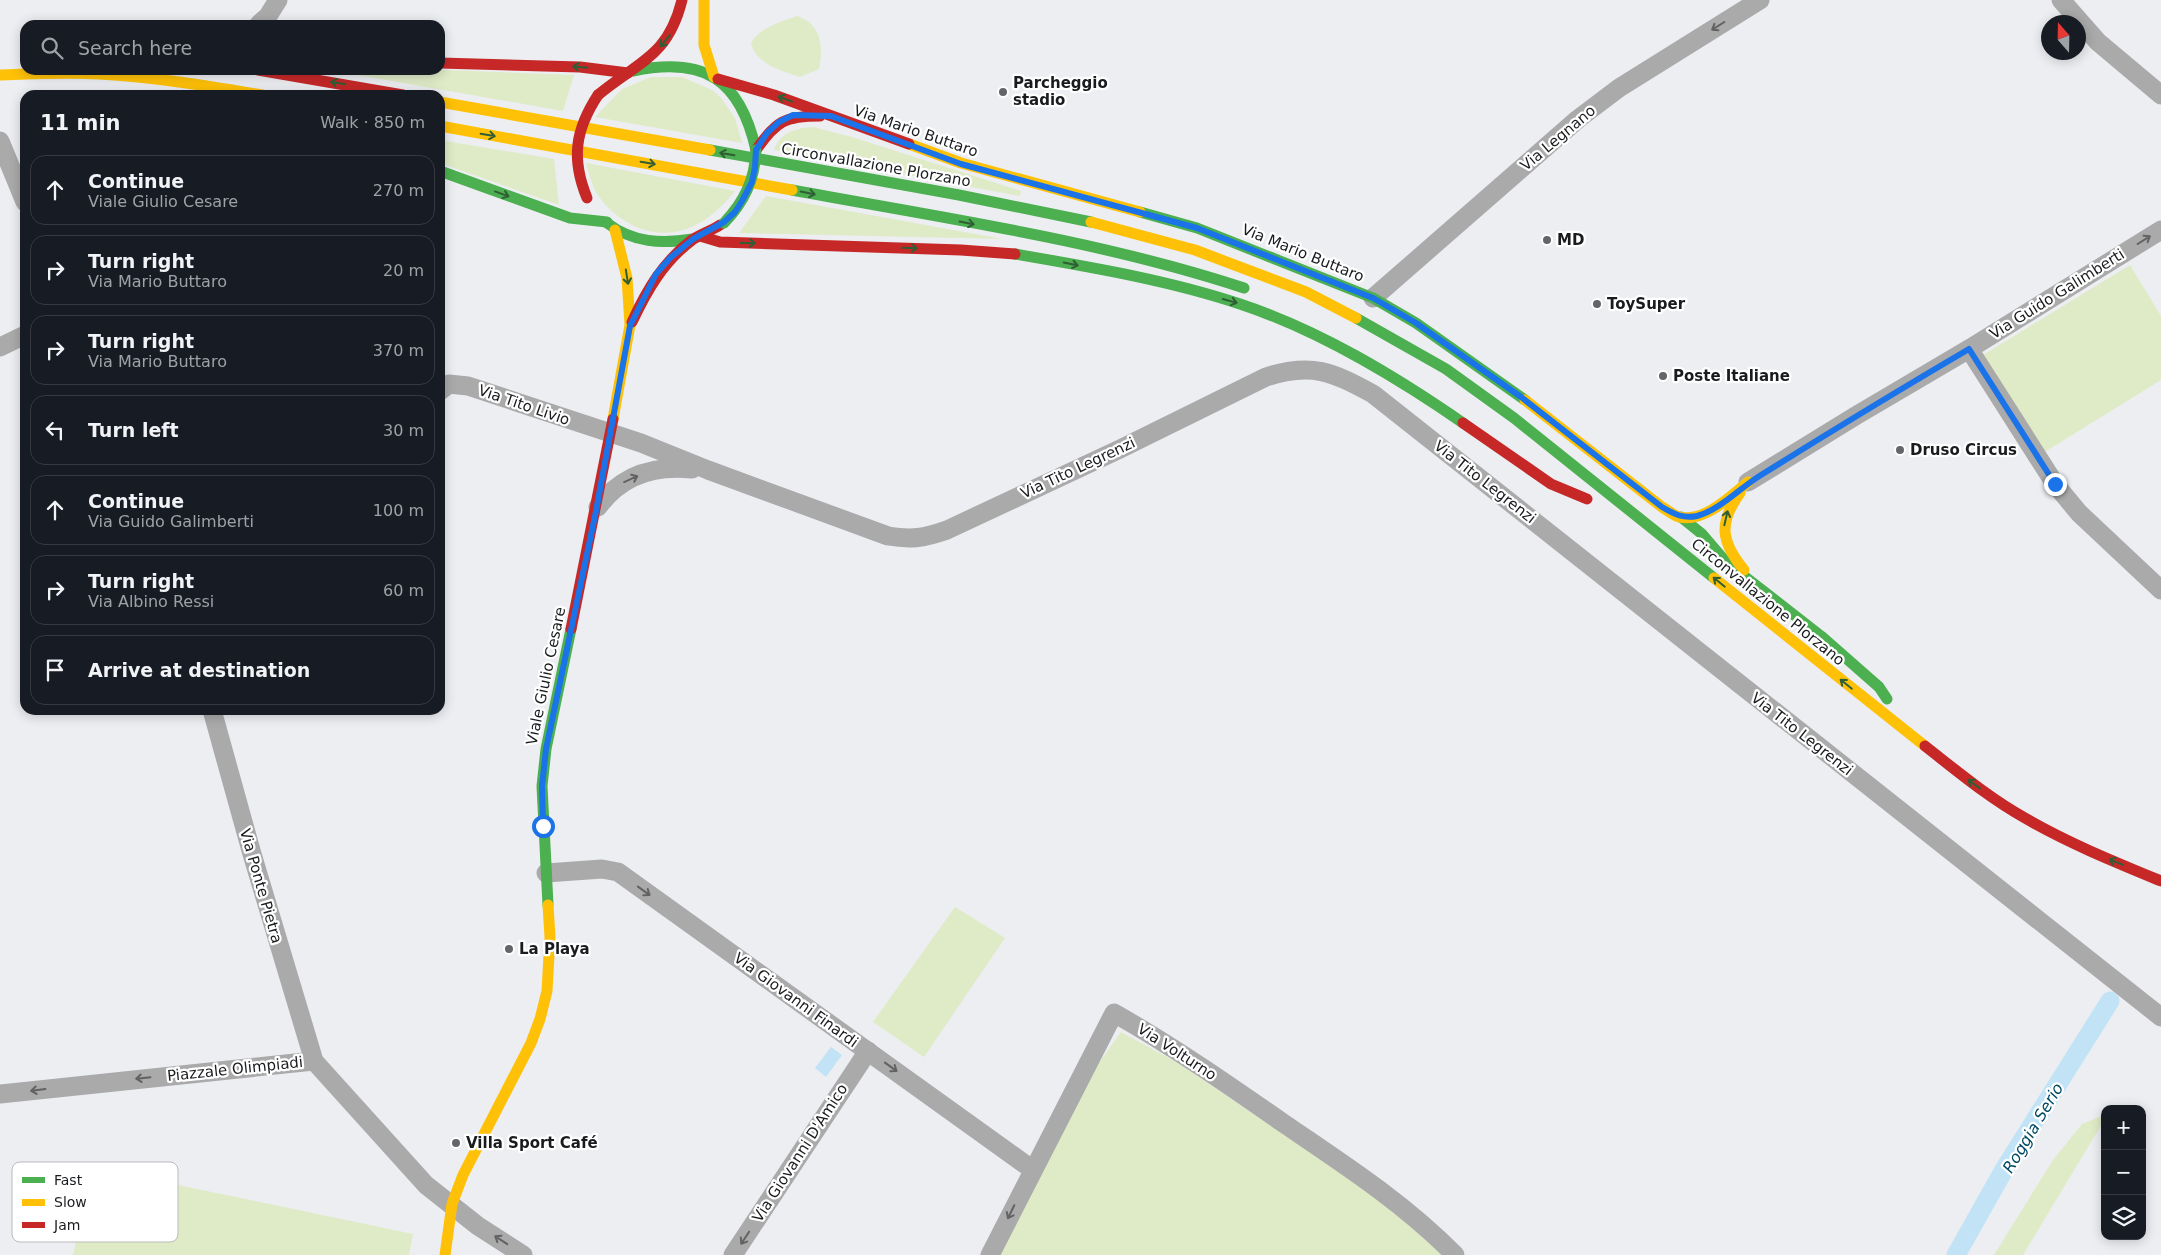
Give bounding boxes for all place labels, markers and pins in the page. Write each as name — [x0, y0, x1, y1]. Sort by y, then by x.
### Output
place label: Parcheggio stadio — [1013, 74, 1108, 109]
marker: Parcheggio stadio — [997, 86, 1009, 98]
place label: MD — [1557, 231, 1584, 249]
marker: MD — [1541, 234, 1553, 246]
place label: ToySuper — [1607, 295, 1686, 313]
marker: ToySuper — [1591, 298, 1603, 310]
place label: Poste Italiane — [1673, 367, 1790, 385]
marker: Poste Italiane — [1657, 370, 1669, 382]
place label: Druso Circus — [1910, 441, 2017, 459]
marker: Druso Circus — [1894, 444, 1906, 456]
place label: La Playa — [519, 940, 590, 958]
marker: La Playa — [503, 943, 515, 955]
place label: Villa Sport Café — [466, 1134, 598, 1152]
marker: Villa Sport Café — [450, 1137, 462, 1149]

